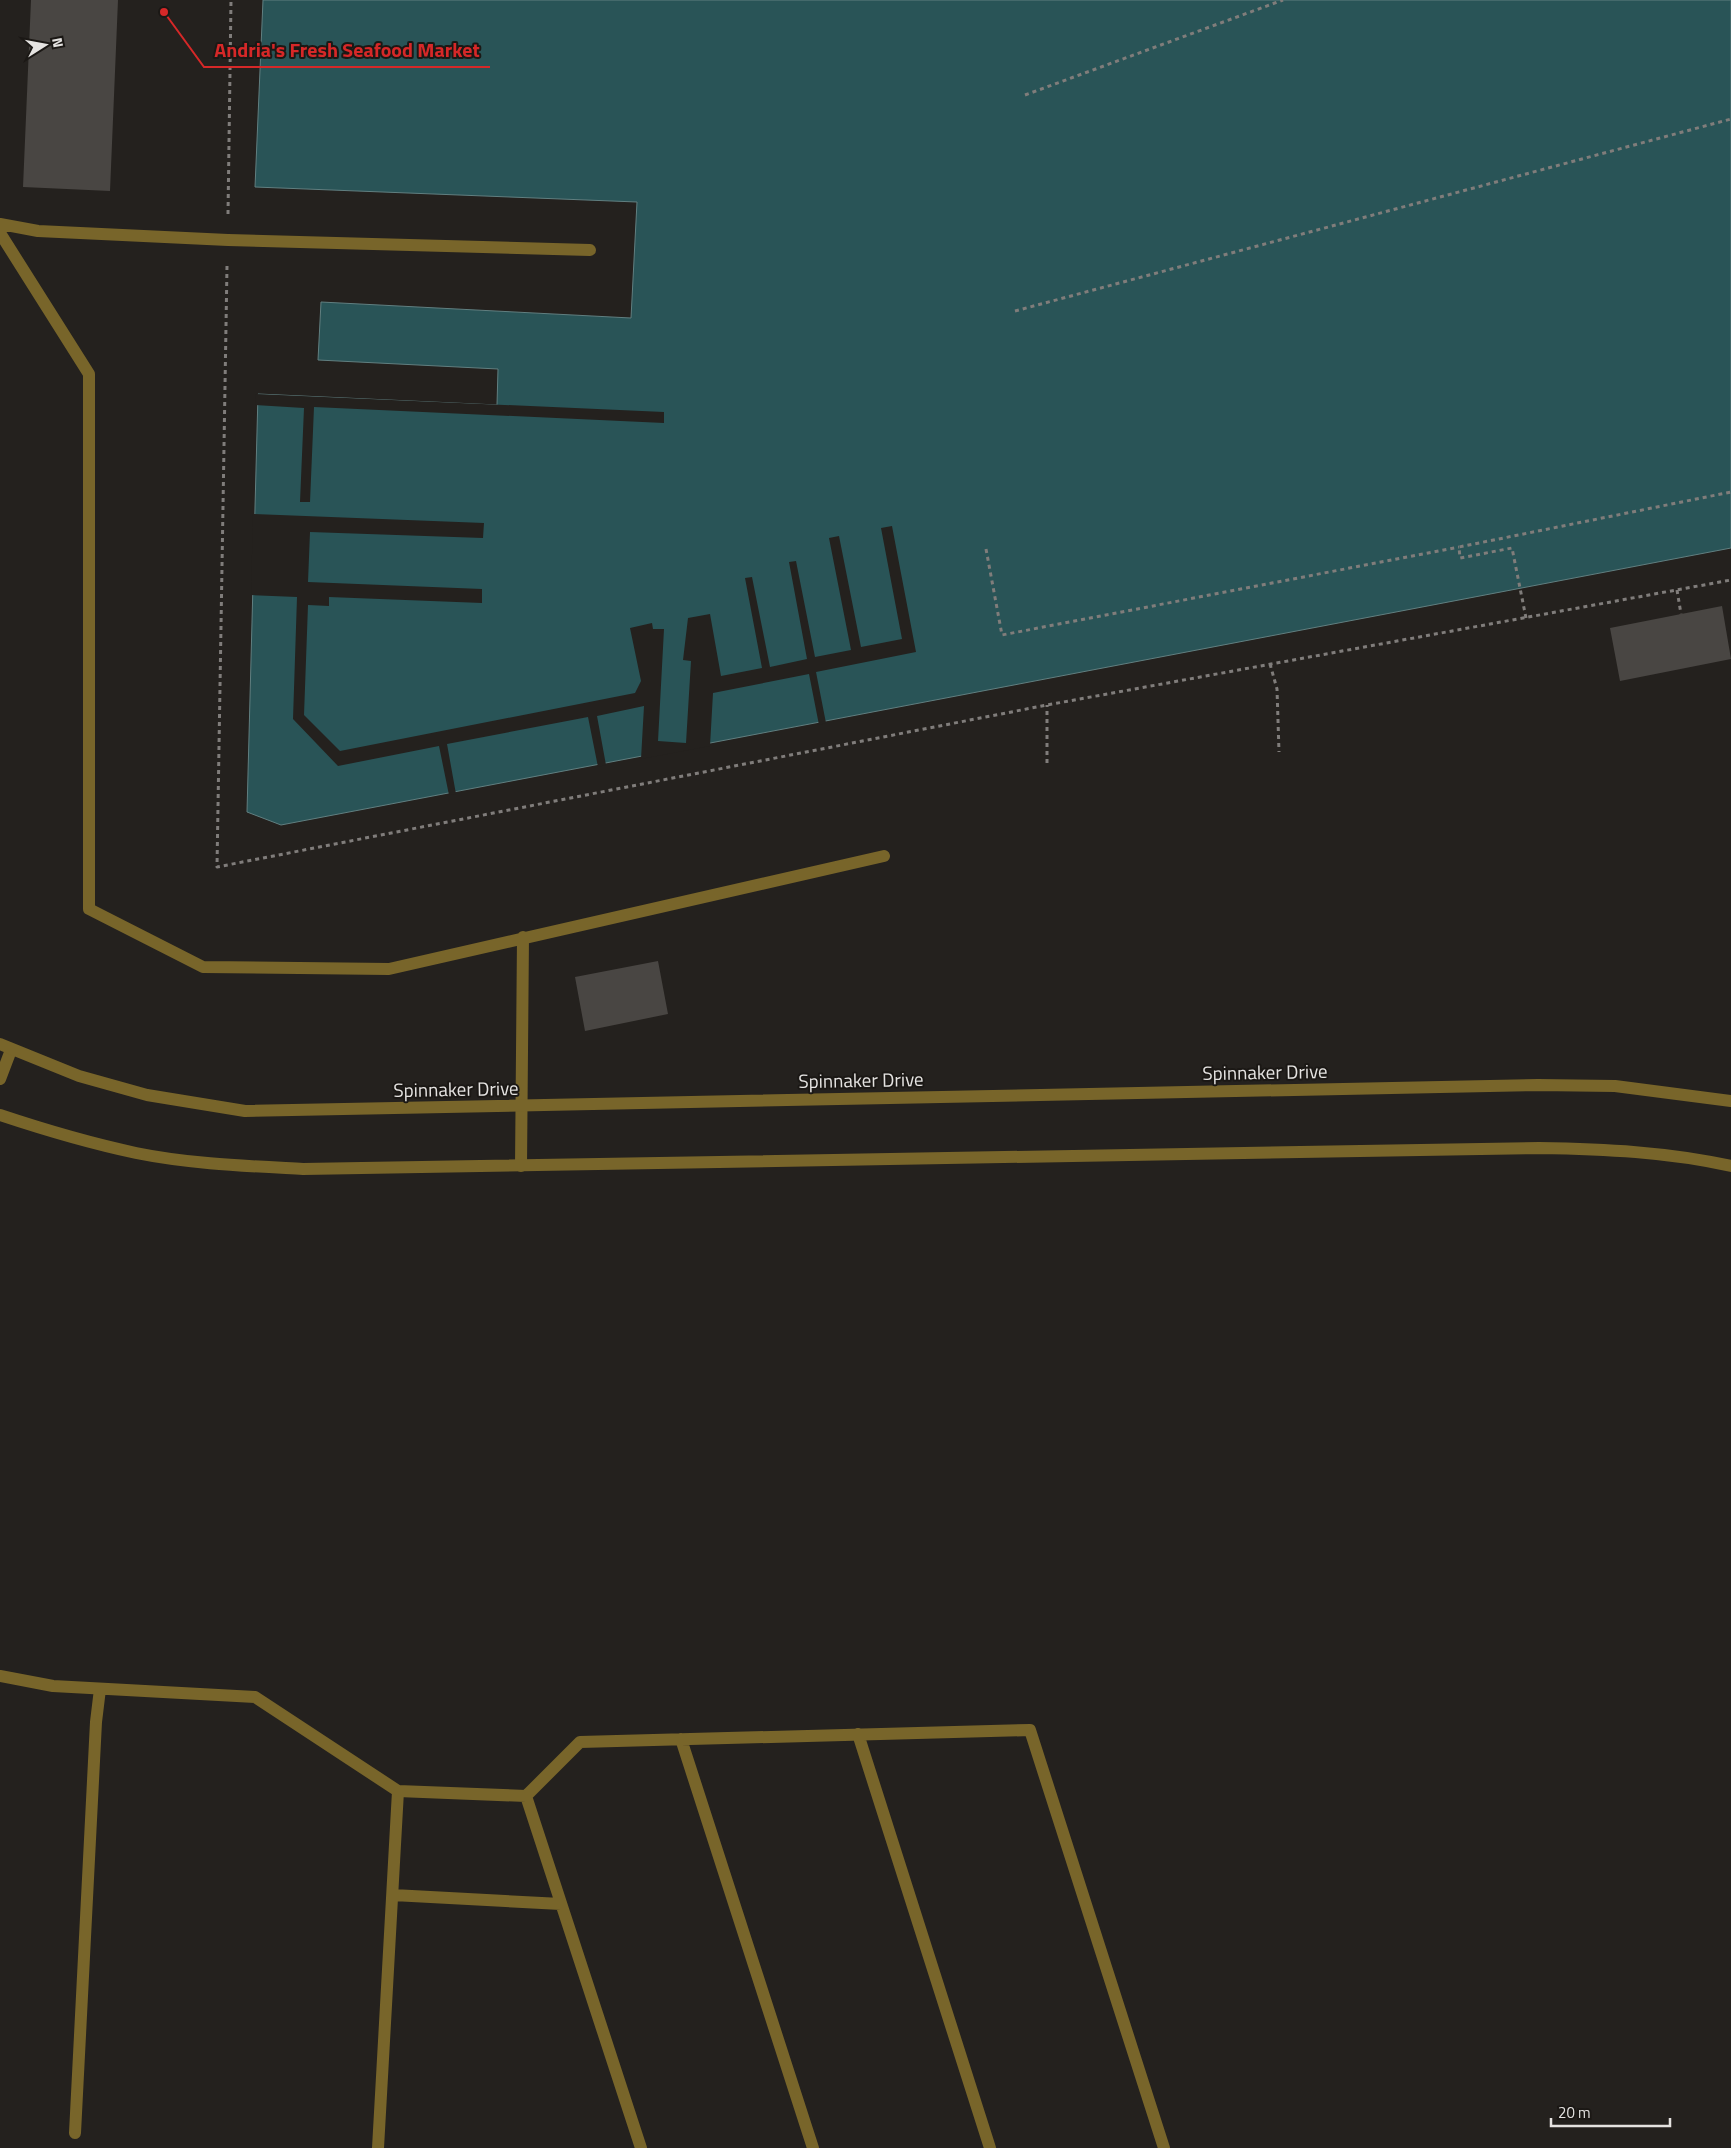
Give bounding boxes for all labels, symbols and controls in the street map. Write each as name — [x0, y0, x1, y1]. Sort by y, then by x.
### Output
north arrow — [20, 20, 70, 70]
callout: Andria's Fresh Seafood Market — [204, 32, 490, 67]
text: Andria's Fresh Seafood Market — [214, 34, 480, 65]
text: N — [47, 36, 69, 49]
street label: Spinnaker Drive — [1202, 1056, 1328, 1087]
street label: Spinnaker Drive — [798, 1064, 924, 1095]
street label: Spinnaker Drive — [393, 1073, 519, 1104]
scale bar — [1551, 2096, 1670, 2128]
text: 20 m — [1558, 2101, 1591, 2124]

